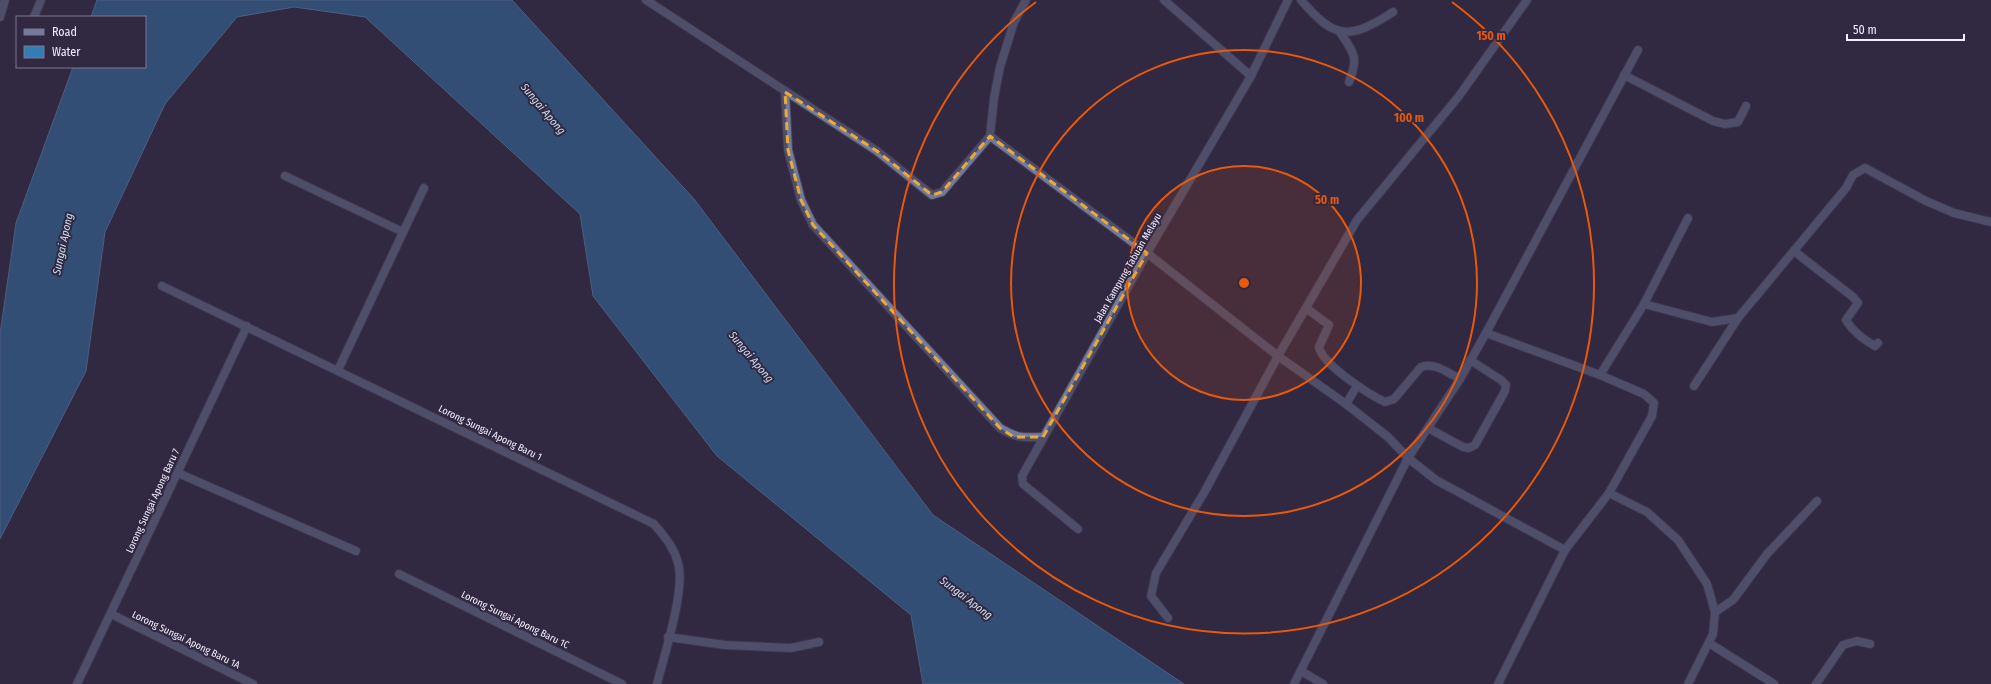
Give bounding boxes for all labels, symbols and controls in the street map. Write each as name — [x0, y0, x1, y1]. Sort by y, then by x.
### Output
legend — [16, 16, 146, 68]
scale bar — [1847, 16, 1964, 42]
text: 50 m — [1853, 23, 1877, 37]
text: Road — [52, 25, 77, 39]
text: 150 m — [1476, 29, 1506, 43]
text: Water — [52, 45, 81, 59]
water label: Sungai Apong — [517, 80, 568, 137]
text: 100 m — [1394, 111, 1424, 125]
text: 50 m — [1315, 193, 1339, 207]
street label: Jalan Kampung Tabuan Melayu — [1092, 211, 1164, 325]
water label: Sungai Apong — [50, 212, 76, 277]
centre of rings — [1237, 276, 1251, 290]
water label: Sungai Apong — [725, 328, 776, 385]
street label: Lorong Sungai Apong Baru 1 — [436, 403, 544, 463]
street label: Lorong Sungai Apong Baru 7 — [124, 447, 182, 555]
water label: Sungai Apong — [936, 573, 995, 622]
street label: Lorong Sungai Apong Baru 1C — [459, 589, 571, 651]
street label: Lorong Sungai Apong Baru 1A — [130, 609, 243, 672]

